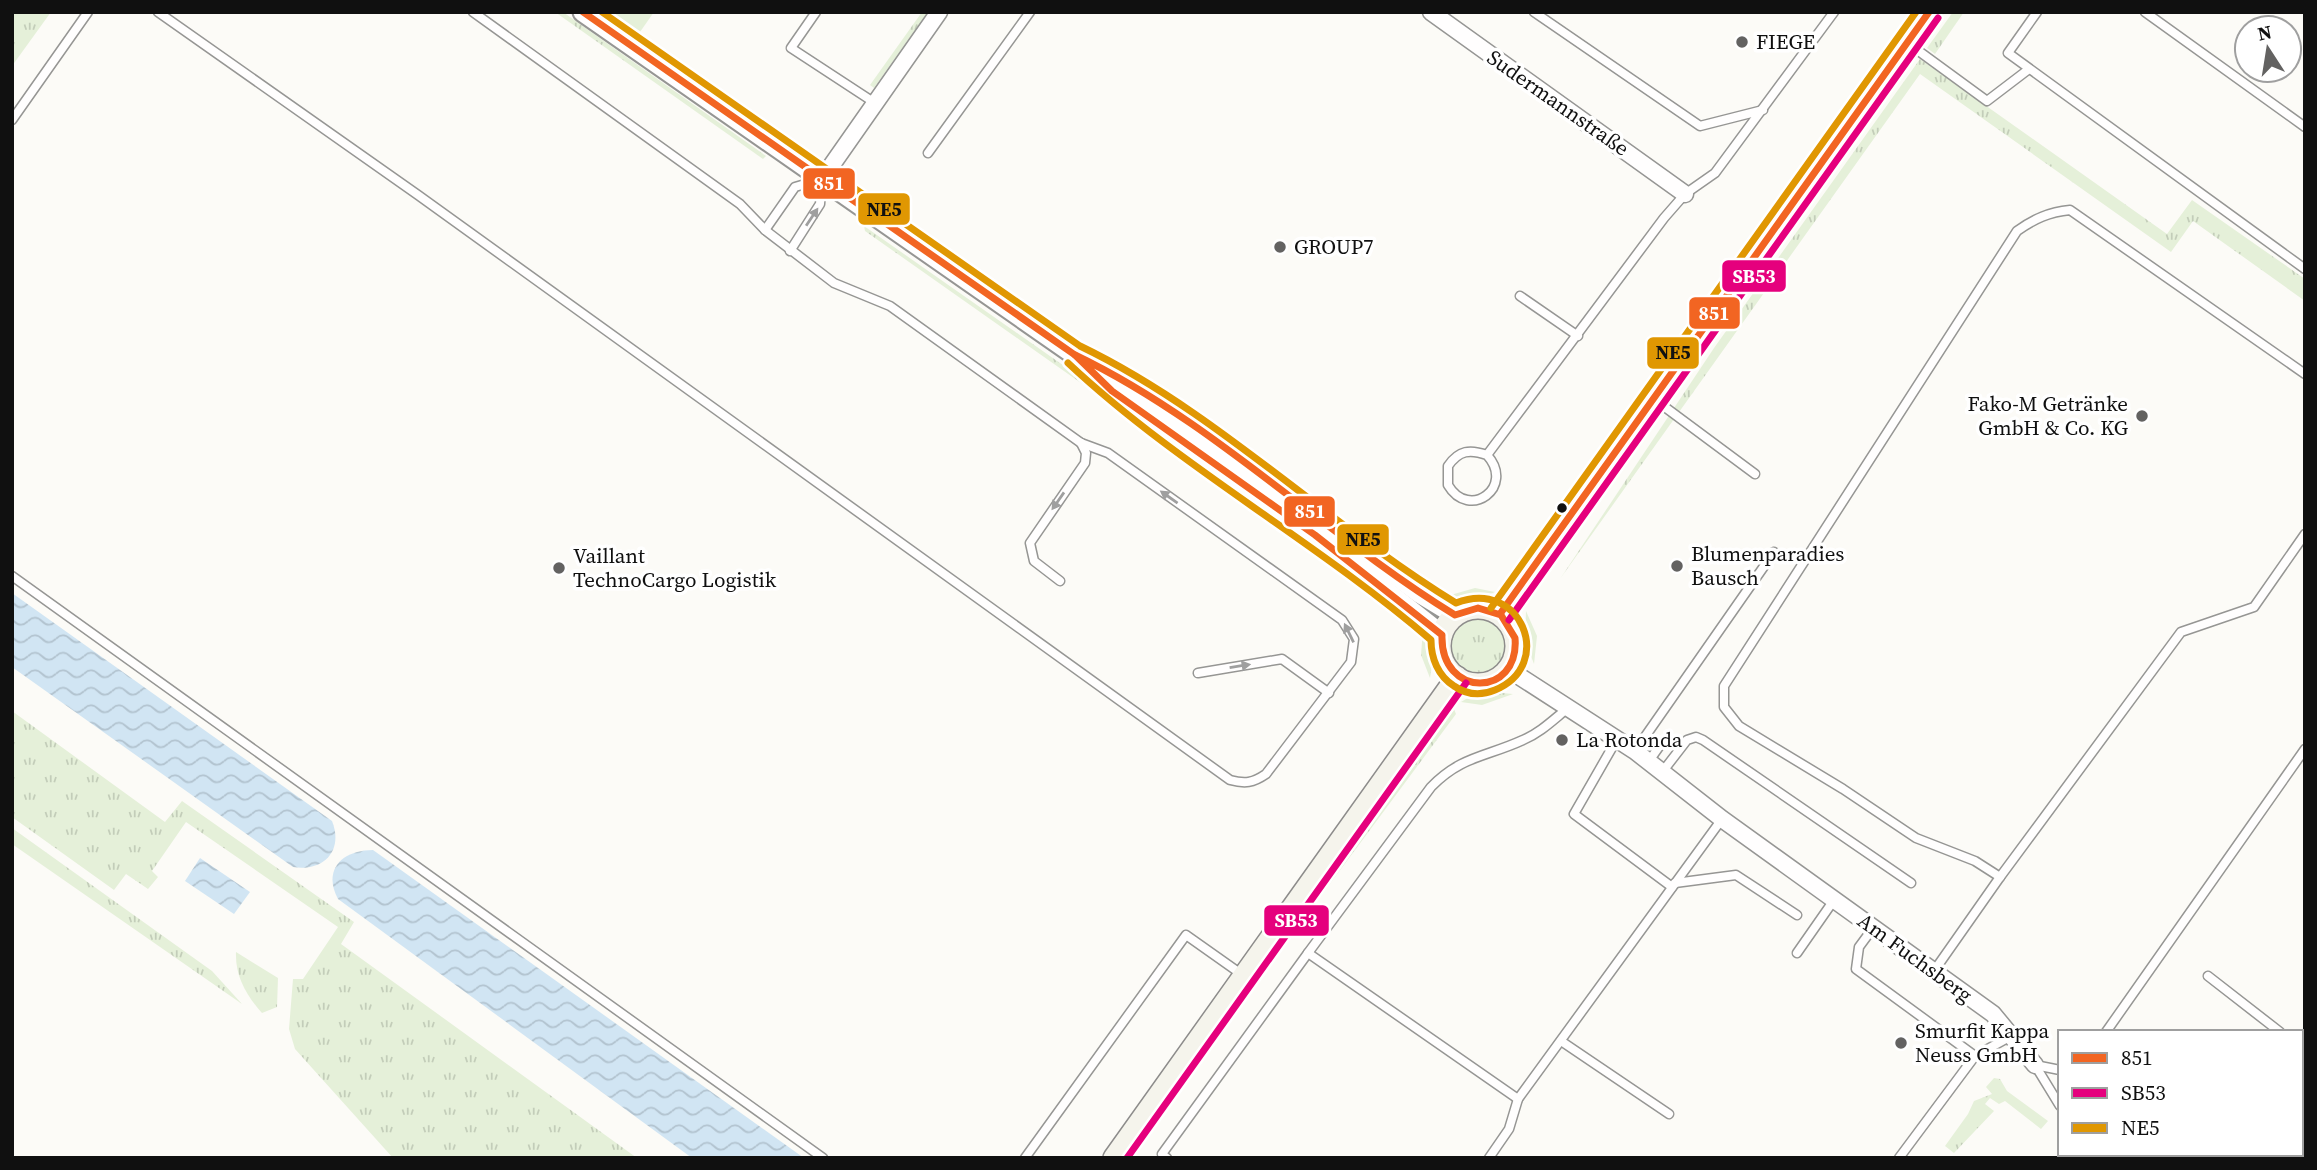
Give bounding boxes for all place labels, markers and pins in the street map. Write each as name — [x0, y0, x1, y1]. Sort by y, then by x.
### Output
place label: FIEGE — [1756, 27, 1815, 56]
marker: FIEGE — [1734, 34, 1750, 50]
place label: GROUP7 — [1294, 232, 1374, 261]
marker: GROUP7 — [1272, 239, 1288, 255]
place label: Fako-M Getränke GmbH & Co. KG — [1967, 389, 2128, 442]
marker: Fako-M Getränke GmbH & Co. KG — [2134, 408, 2150, 424]
unlabelled marker — [1555, 501, 1569, 515]
place label: Blumenparadies Bausch — [1691, 539, 1845, 592]
place label: Vaillant TechnoCargo Logistik — [573, 541, 777, 594]
marker: Blumenparadies Bausch — [1669, 558, 1685, 574]
marker: Vaillant TechnoCargo Logistik — [551, 560, 567, 576]
place label: La Rotonda — [1576, 725, 1683, 754]
marker: La Rotonda — [1554, 732, 1570, 748]
place label: Smurfit Kappa Neuss GmbH — [1915, 1016, 2050, 1069]
marker: Smurfit Kappa Neuss GmbH — [1893, 1035, 1909, 1051]

